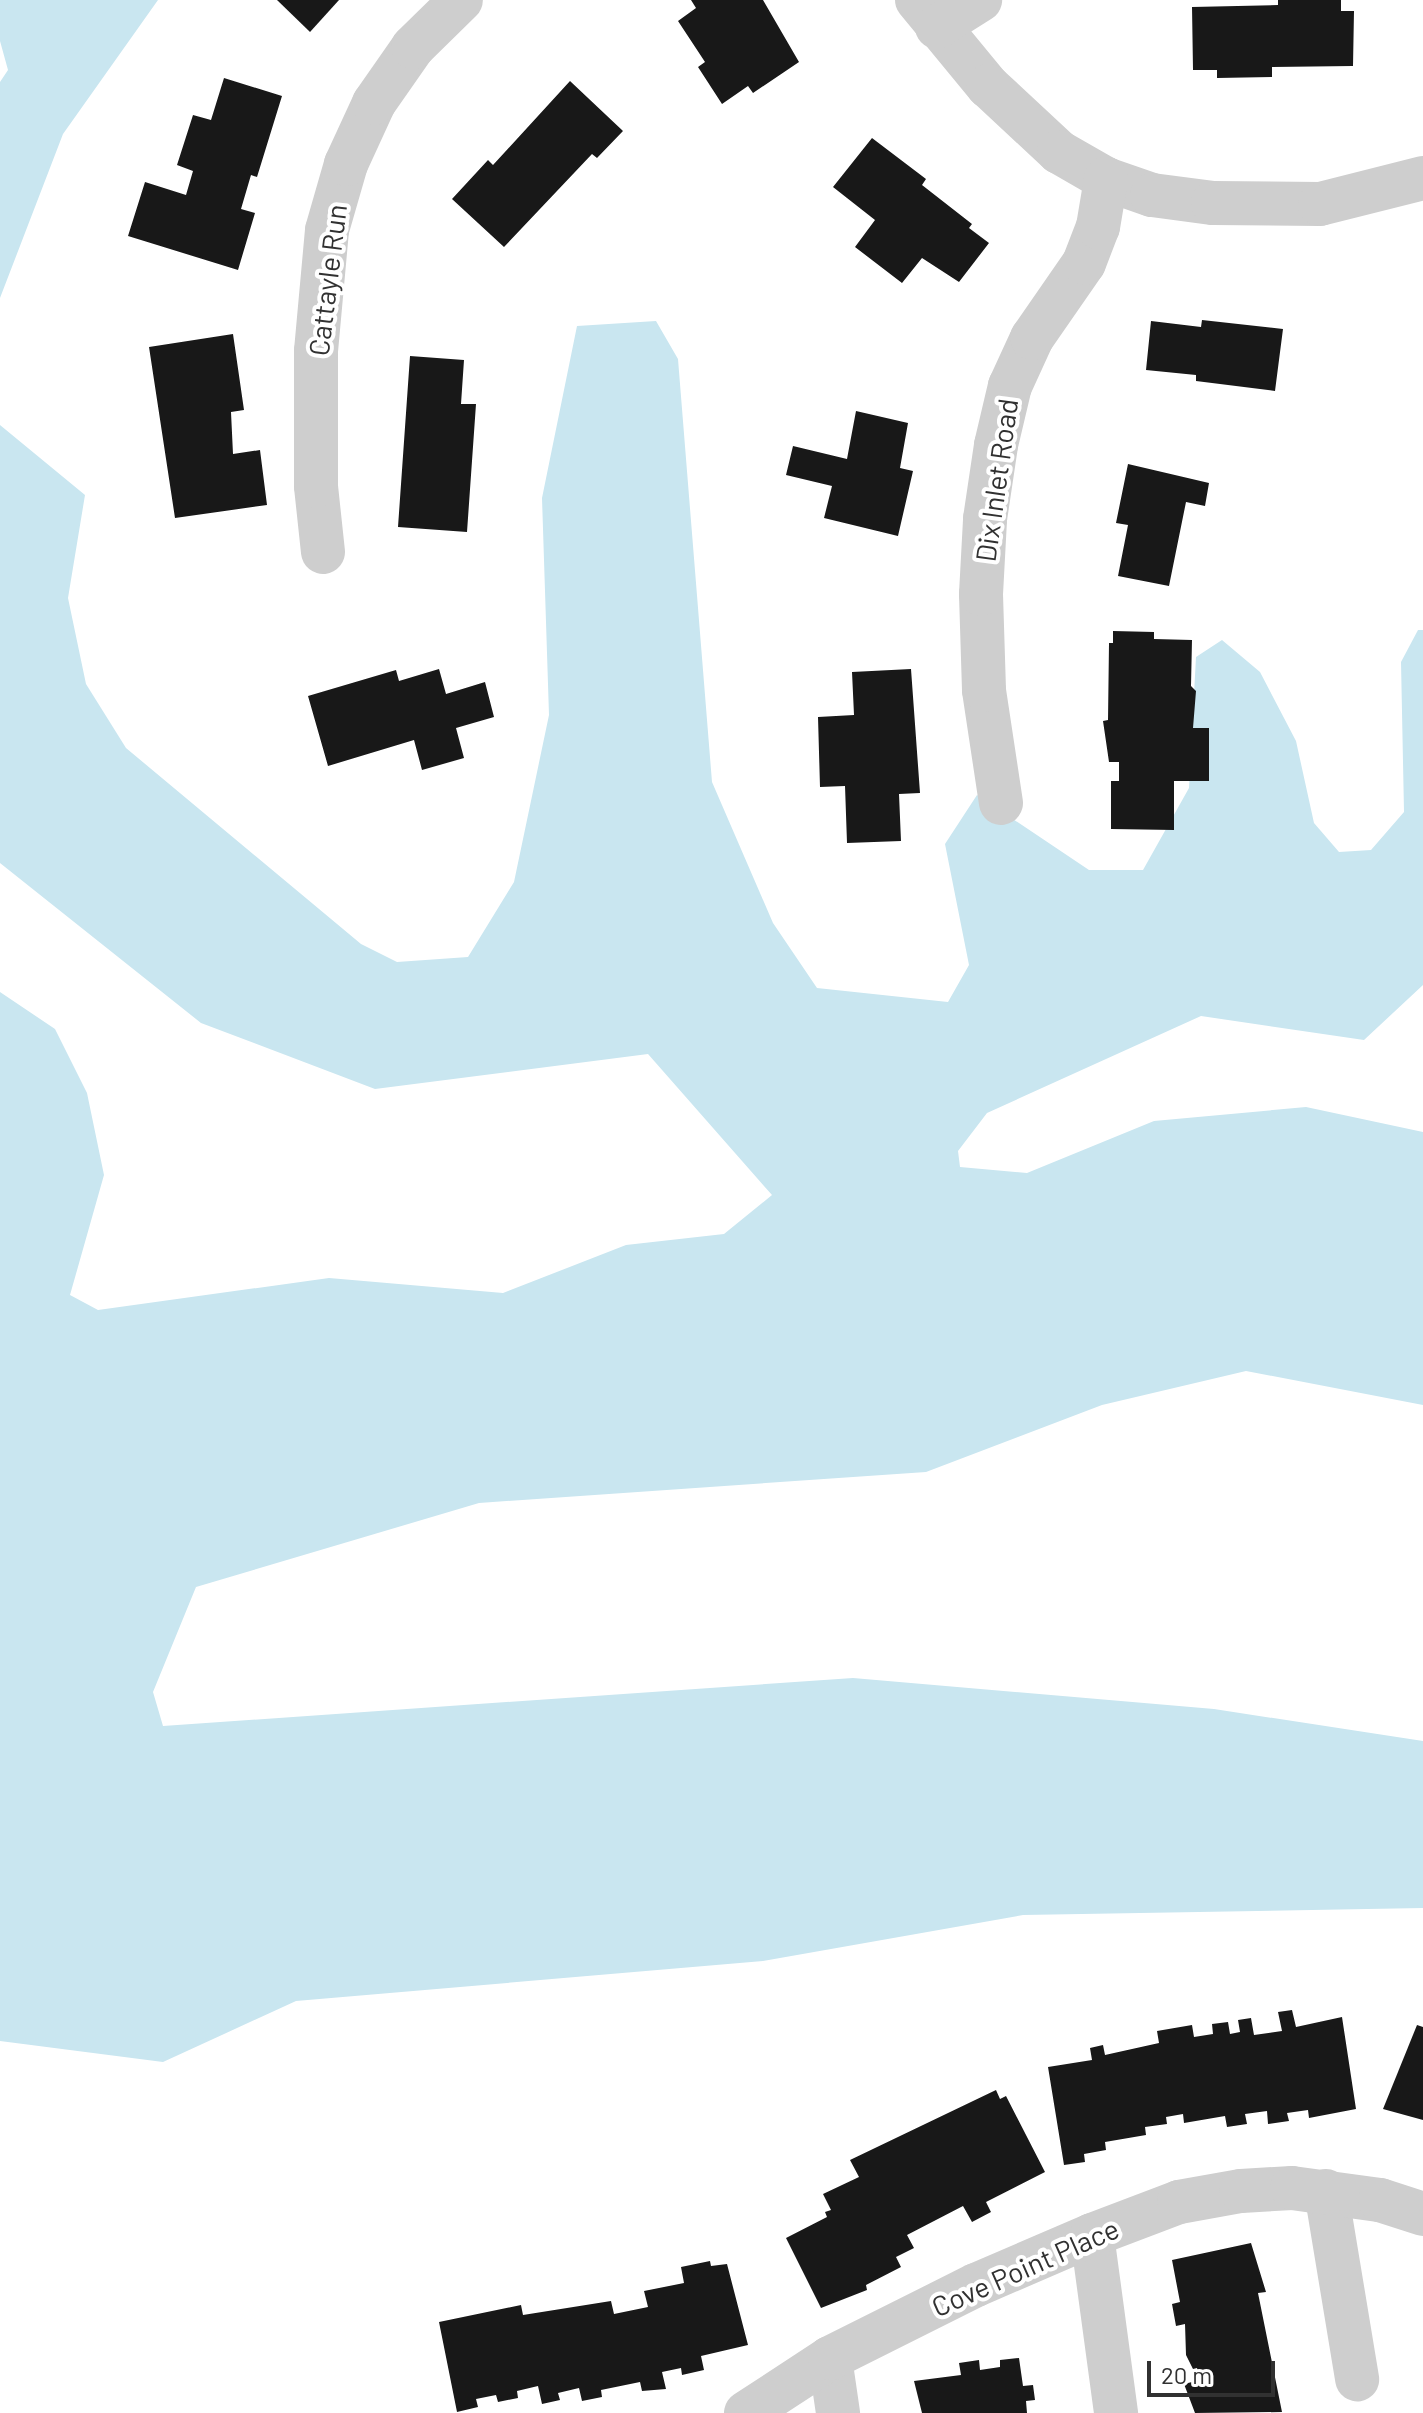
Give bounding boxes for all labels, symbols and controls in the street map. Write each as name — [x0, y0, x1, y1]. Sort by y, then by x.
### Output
street label: Cattayle Run — [301, 202, 353, 358]
street label: Dix Inlet Road — [968, 396, 1024, 564]
street label: Cove Point Place — [926, 2211, 1124, 2323]
scale bar — [1151, 2345, 1279, 2395]
text: 20 m — [1161, 2360, 1212, 2389]

